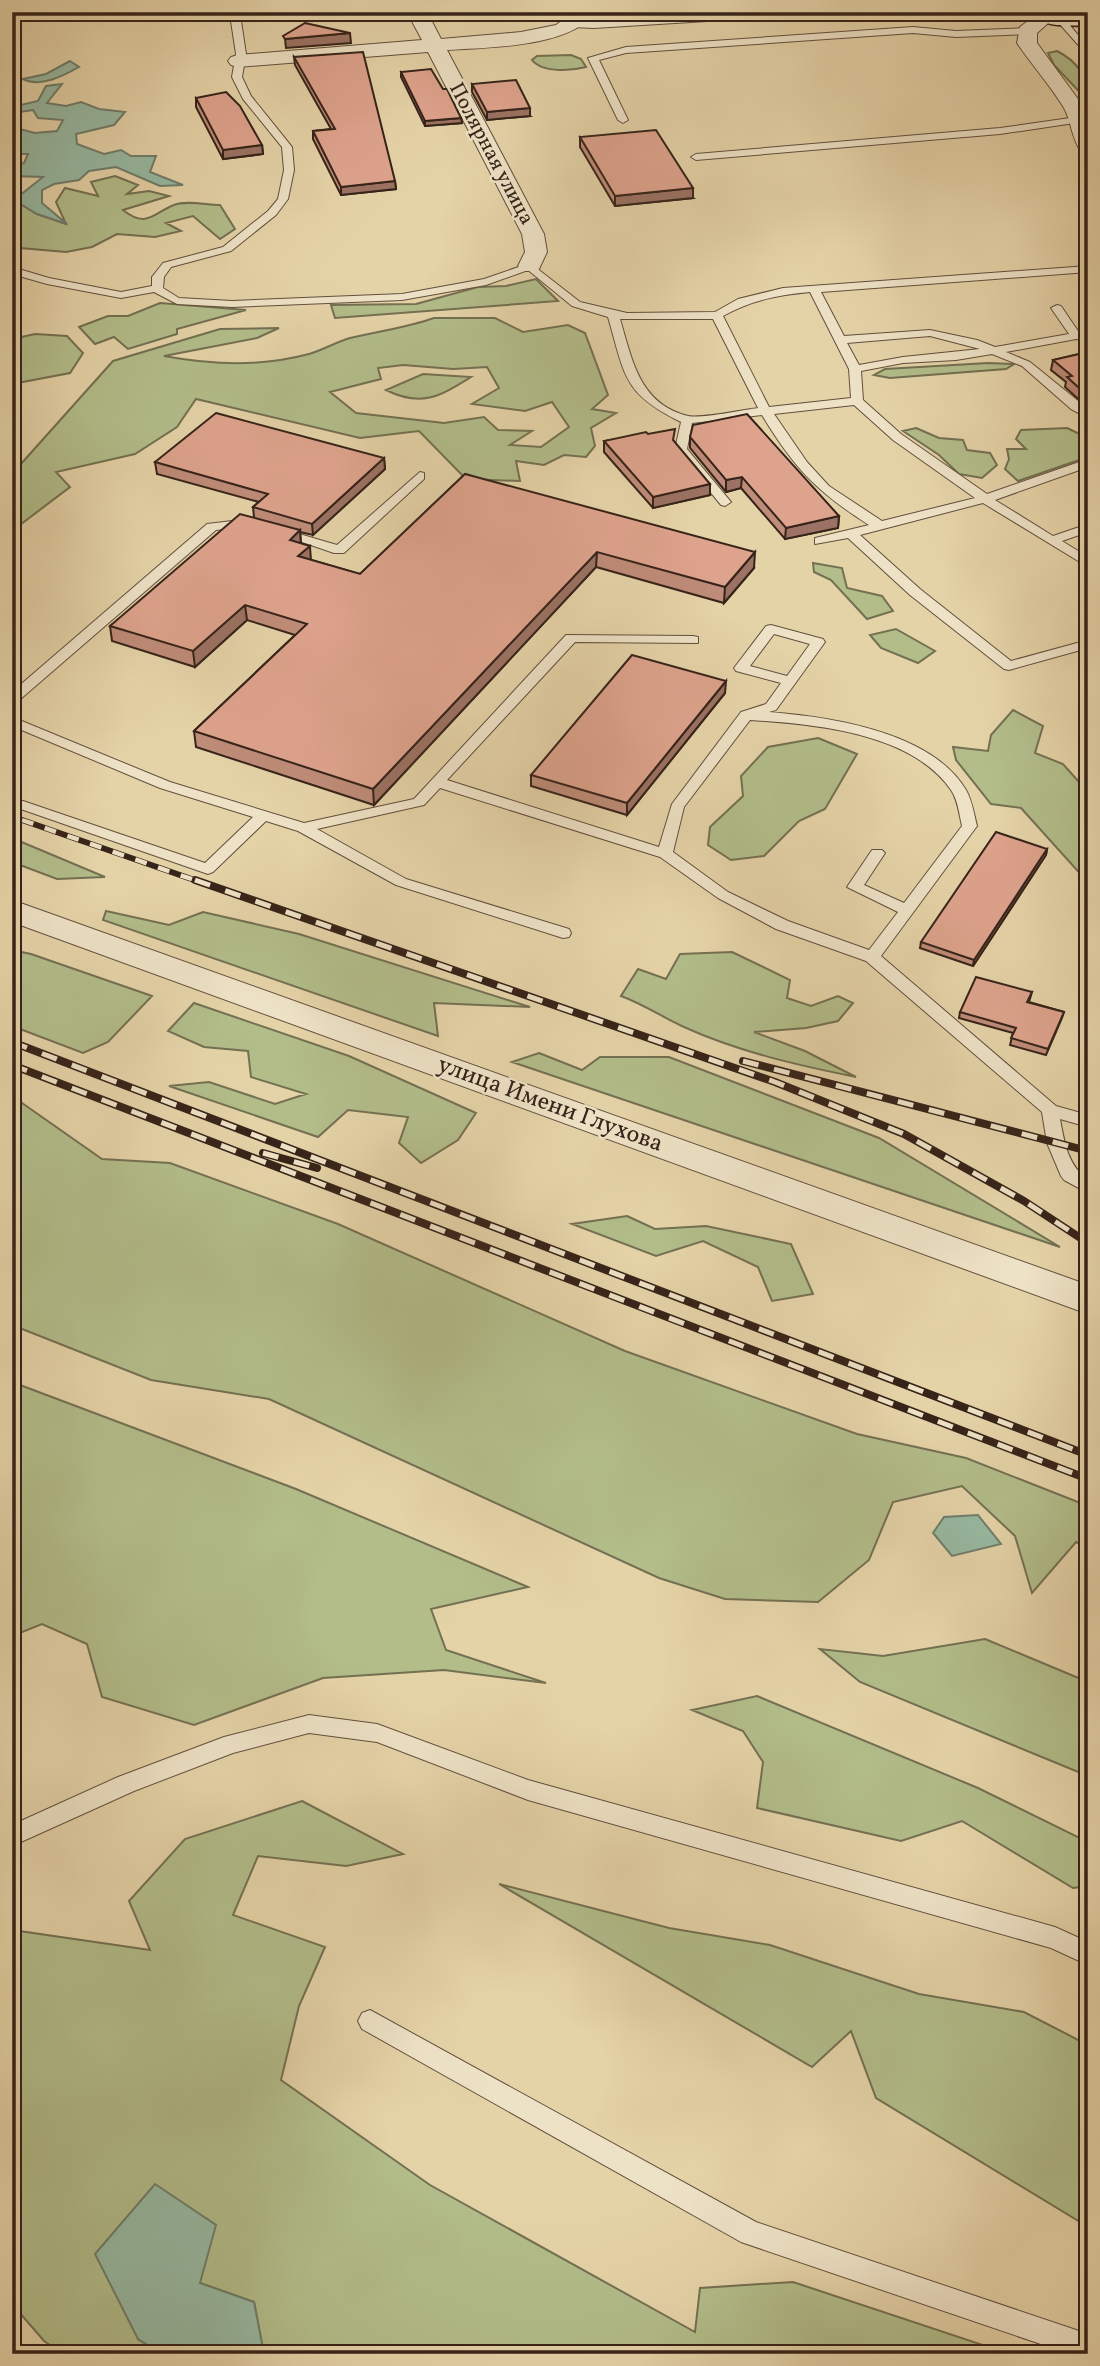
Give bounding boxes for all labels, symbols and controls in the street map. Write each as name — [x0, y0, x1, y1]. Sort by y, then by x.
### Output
street label: Полярная улица — [441, 78, 541, 230]
street label: улица Имени Глухова — [432, 1048, 668, 1162]

